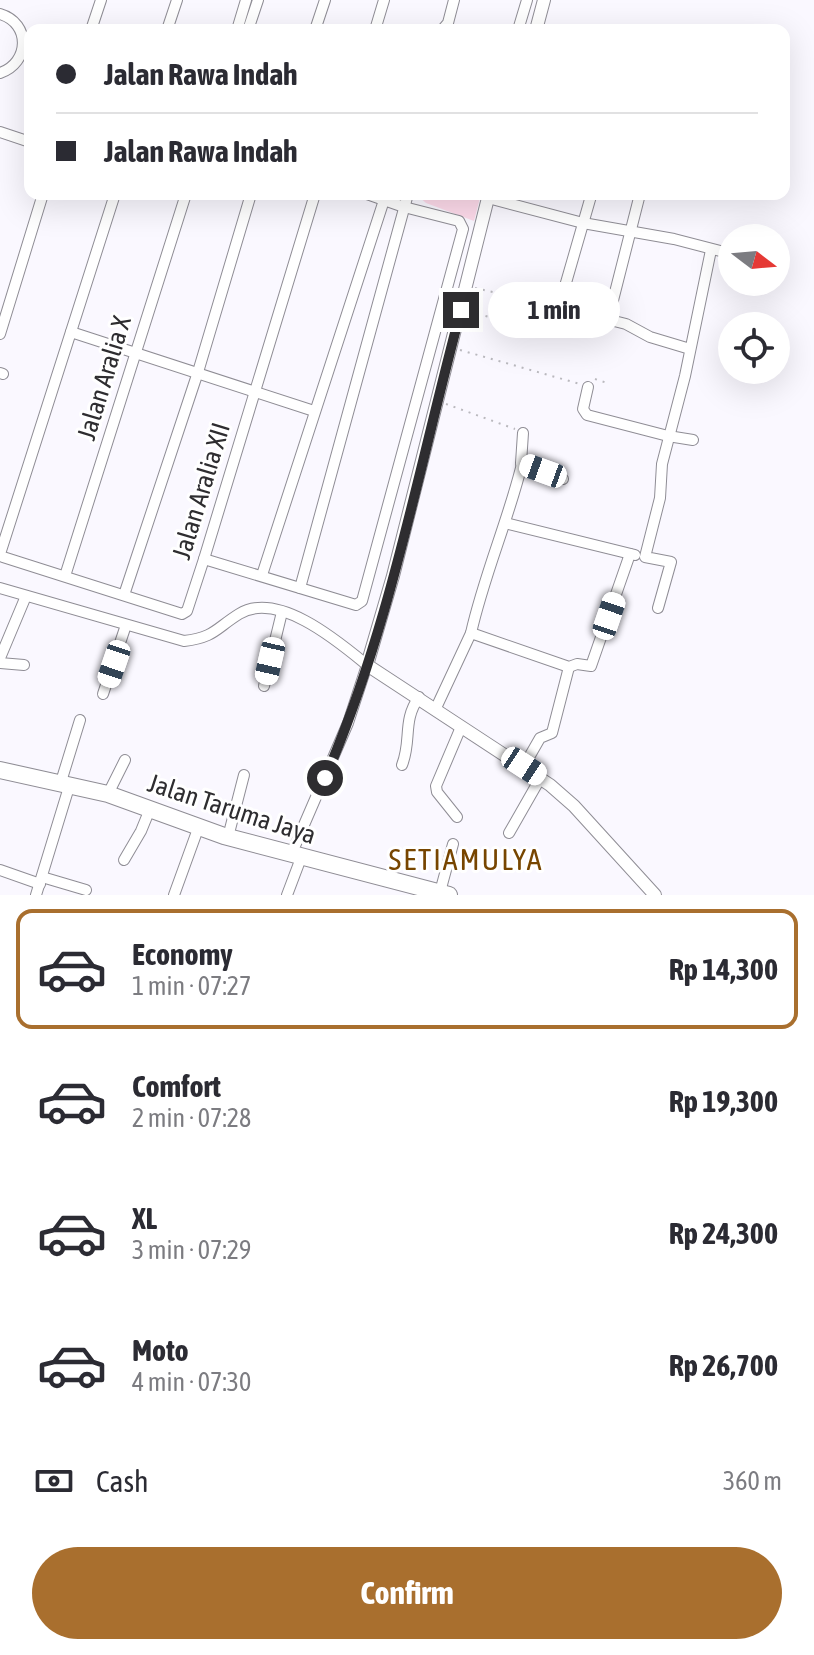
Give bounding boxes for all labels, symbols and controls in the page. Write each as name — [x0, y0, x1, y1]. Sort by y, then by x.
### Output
text: Jalan Rawa Indah — [104, 57, 298, 91]
text: Jalan Rawa Indah — [104, 134, 298, 168]
north arrow — [718, 224, 790, 296]
map controls — [718, 224, 790, 384]
callout: 1 min — [489, 282, 621, 338]
route end — [443, 292, 479, 328]
text: 1 min — [527, 295, 581, 325]
street label: Jalan Aralia X — [71, 312, 137, 443]
button: locate — [718, 312, 790, 384]
street label: Jalan Aralia XII — [166, 419, 236, 563]
car — [516, 452, 570, 490]
car — [590, 589, 628, 643]
car — [253, 635, 287, 687]
car — [95, 637, 133, 691]
car — [497, 743, 551, 789]
route start — [307, 760, 343, 796]
street label: Jalan Taruma Jaya — [144, 768, 320, 850]
district label: SETIAMULYA — [389, 842, 543, 876]
icon: car — [36, 933, 108, 1005]
text: Economy — [132, 937, 233, 971]
text: Rp 14,300 — [669, 952, 778, 986]
text: 1 min · 07:27 — [132, 971, 251, 1001]
icon: car — [36, 1065, 108, 1137]
text: Comfort — [132, 1069, 221, 1103]
text: Rp 19,300 — [669, 1084, 778, 1118]
text: 2 min · 07:28 — [132, 1103, 251, 1133]
icon: car — [36, 1197, 108, 1269]
text: XL — [132, 1201, 157, 1235]
text: Rp 24,300 — [669, 1216, 778, 1250]
text: 3 min · 07:29 — [132, 1235, 251, 1265]
icon: car — [36, 1329, 108, 1401]
text: Moto — [132, 1333, 189, 1367]
text: Rp 26,700 — [669, 1348, 778, 1382]
text: 4 min · 07:30 — [132, 1367, 251, 1397]
icon: cash — [32, 1459, 76, 1503]
text: Cash — [96, 1464, 149, 1498]
text: 360 m — [723, 1466, 782, 1496]
button: Confirm — [32, 1547, 782, 1639]

